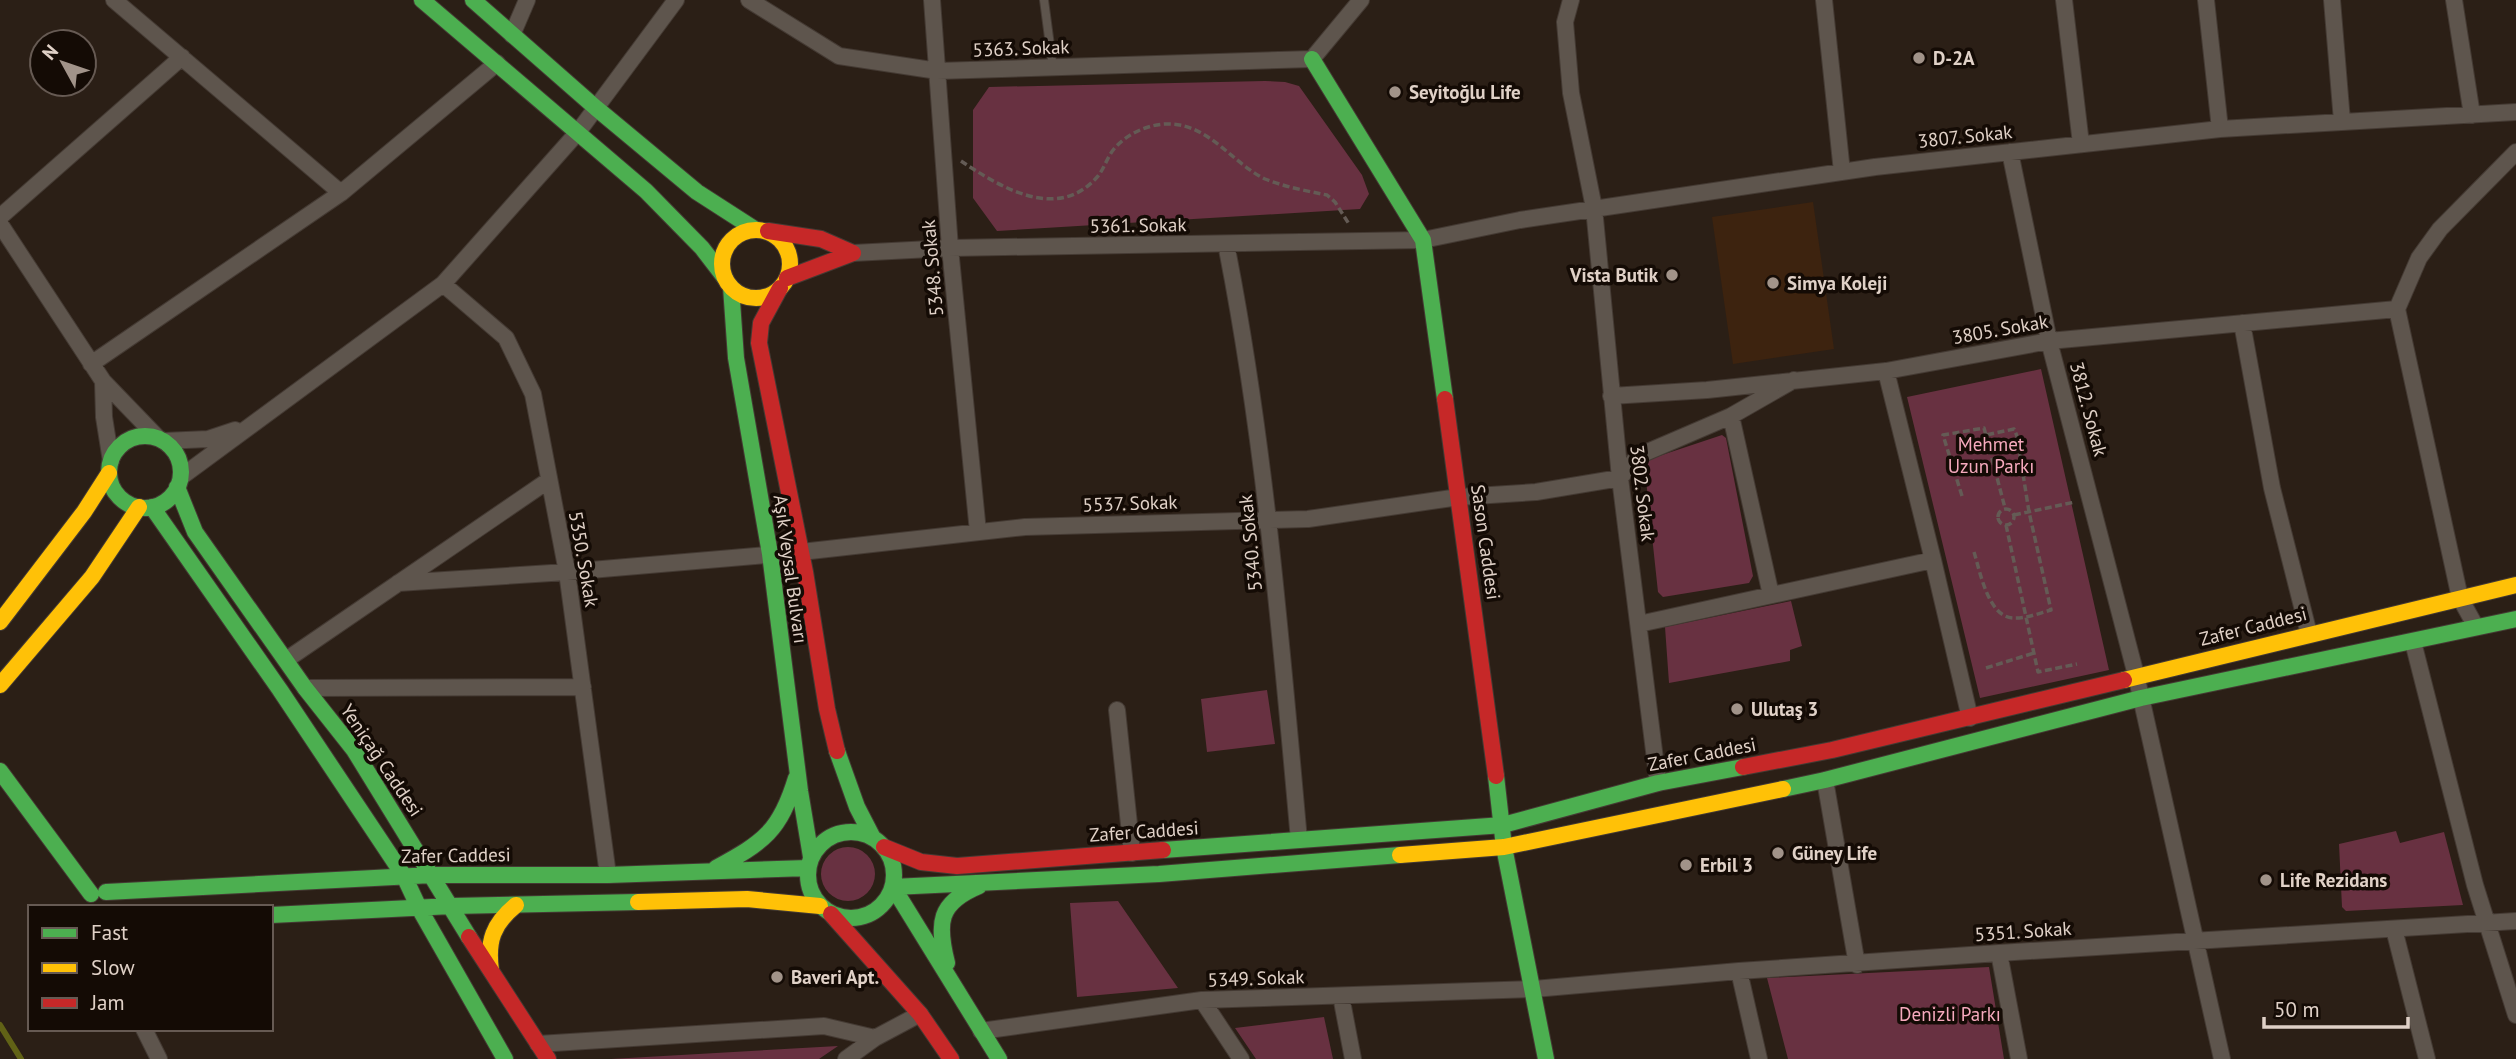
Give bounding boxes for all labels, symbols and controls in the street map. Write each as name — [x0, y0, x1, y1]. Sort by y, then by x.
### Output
north arrow — [28, 28, 98, 98]
street label: 5363. Sokak — [972, 34, 1070, 62]
text: N — [37, 40, 63, 65]
place label: D-2A — [1933, 46, 1975, 70]
marker: D-2A — [1911, 50, 1927, 66]
place label: Seyitoğlu Life — [1409, 80, 1521, 104]
marker: Seyitoğlu Life — [1387, 84, 1403, 100]
street label: 3807. Sokak — [1917, 119, 2013, 153]
street label: 5361. Sokak — [1089, 212, 1187, 238]
street label: 5348. Sokak — [916, 219, 948, 317]
place label: Vista Butik — [1569, 263, 1659, 287]
marker: Vista Butik — [1664, 267, 1680, 283]
place label: Simya Koleji — [1787, 271, 1887, 295]
marker: Simya Koleji — [1765, 275, 1781, 291]
street label: 3805. Sokak — [1950, 309, 2050, 349]
street label: 3812. Sokak — [2065, 359, 2113, 459]
park label: Mehmet Uzun Parkı — [1948, 432, 2034, 478]
street label: 3802. Sokak — [1625, 443, 1661, 543]
street label: Sason Caddesi — [1466, 483, 1506, 601]
street label: 5537. Sokak — [1082, 489, 1178, 517]
street label: Aşık Veysal Bulvarı — [769, 493, 813, 645]
street label: 5340. Sokak — [1233, 494, 1267, 592]
street label: 5350. Sokak — [564, 509, 604, 609]
street label: Zafer Caddesi — [2197, 601, 2309, 651]
place label: Ulutaş 3 — [1751, 697, 1818, 721]
street label: Yeniçağ Caddesi — [336, 699, 428, 821]
marker: Ulutaş 3 — [1729, 701, 1745, 717]
street label: Zafer Caddesi — [1646, 732, 1758, 776]
street label: Zafer Caddesi — [1089, 815, 1199, 847]
place label: Güney Life — [1792, 841, 1877, 865]
street label: Zafer Caddesi — [401, 842, 511, 868]
marker: Güney Life — [1770, 845, 1786, 861]
place label: Erbil 3 — [1700, 853, 1753, 877]
marker: Erbil 3 — [1678, 857, 1694, 873]
place label: Life Rezidans — [2280, 868, 2387, 892]
marker: Life Rezidans — [2258, 872, 2274, 888]
legend — [28, 905, 273, 1031]
street label: 5351. Sokak — [1974, 916, 2072, 946]
text: Fast — [91, 919, 128, 946]
text: Slow — [91, 954, 135, 981]
street label: 5349. Sokak — [1207, 964, 1305, 992]
place label: Baveri Apt. — [791, 965, 879, 989]
marker: Baveri Apt. — [769, 969, 785, 985]
scale bar — [2264, 986, 2408, 1030]
text: Jam — [90, 989, 125, 1016]
text: 50 m — [2274, 996, 2320, 1023]
park label: Denizli Parkı — [1899, 1002, 2001, 1026]

